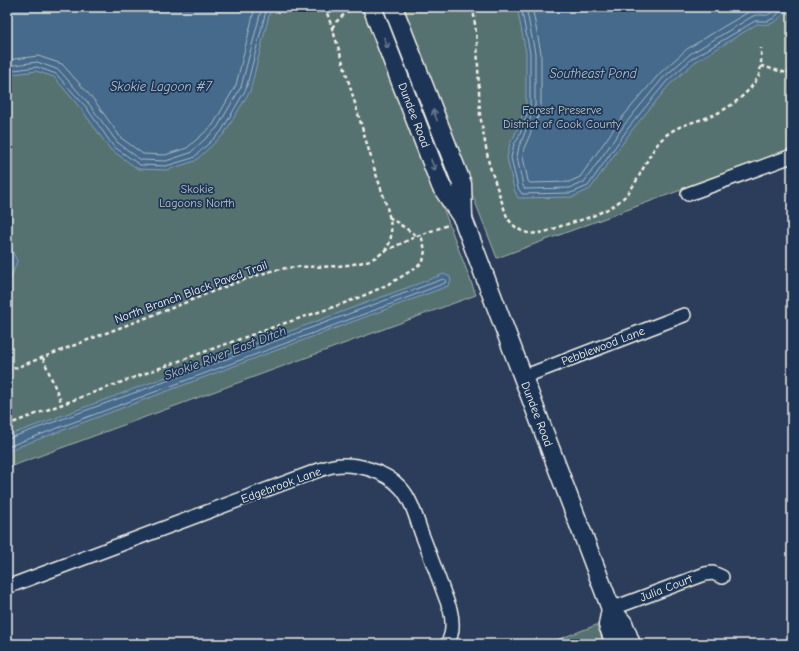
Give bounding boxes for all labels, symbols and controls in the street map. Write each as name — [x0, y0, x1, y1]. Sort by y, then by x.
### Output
one-way arrow — [383, 37, 391, 49]
water label: Southeast Pond — [549, 66, 638, 81]
water label: Skokie Lagoon #7 — [110, 79, 214, 94]
street label: Dundee Road — [395, 80, 433, 150]
park label: Forest Preserve District of Cook County — [503, 103, 622, 131]
one-way arrow — [431, 110, 438, 122]
one-way arrow — [429, 158, 437, 170]
park label: Skokie Lagoons North — [159, 182, 235, 210]
street label: North Branch Black Paved Trail — [113, 258, 269, 326]
water label: Skokie River East Ditch — [162, 323, 288, 383]
street label: Pebblewood Lane — [559, 324, 647, 368]
street label: Dundee Road — [518, 379, 556, 449]
street label: Edgebrook Lane — [239, 464, 323, 506]
street label: Julia Court — [638, 571, 695, 604]

